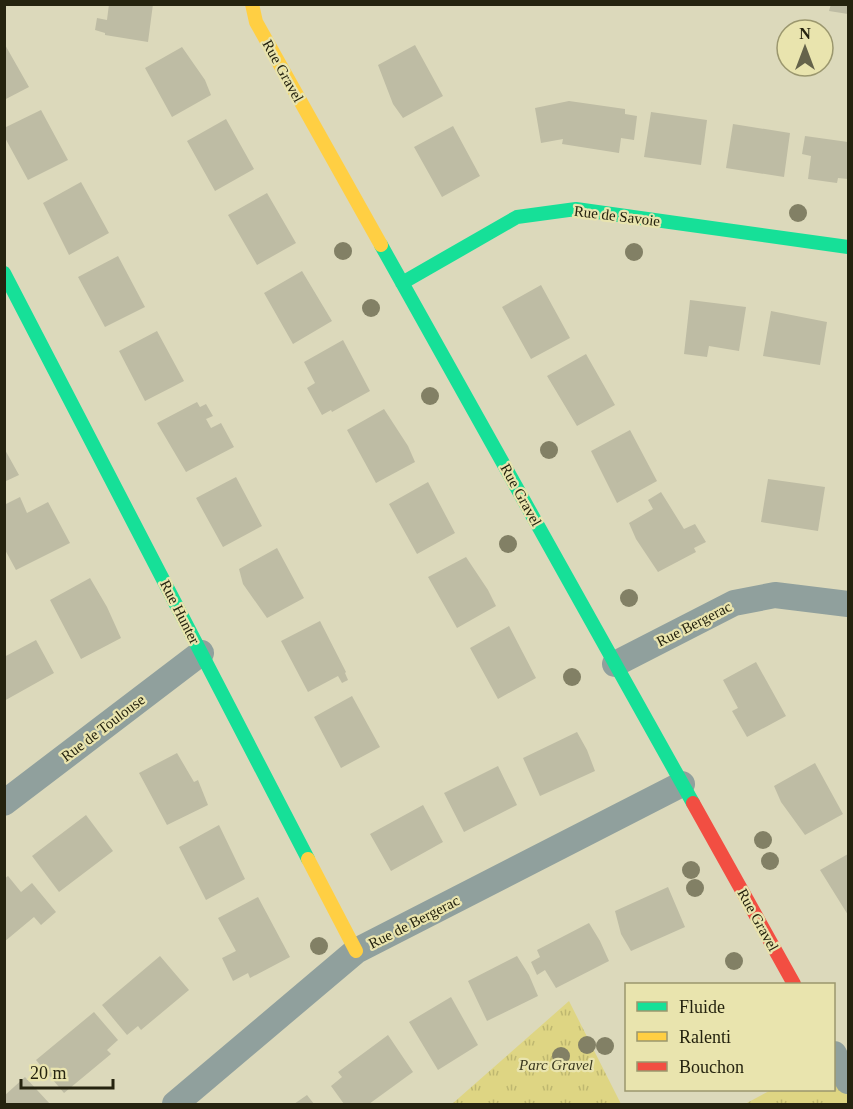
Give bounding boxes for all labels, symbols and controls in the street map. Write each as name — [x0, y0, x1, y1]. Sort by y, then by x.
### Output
north arrow — [775, 18, 835, 78]
text: N — [799, 25, 811, 42]
street label: Rue Gravel — [259, 37, 307, 105]
street label: Rue de Savoie — [573, 203, 661, 229]
street label: Rue Gravel — [497, 461, 545, 529]
street label: Rue Hunter — [157, 577, 203, 647]
street label: Rue Bergerac — [654, 598, 734, 650]
street label: Rue de Toulouse — [58, 691, 148, 765]
street label: Rue Gravel — [734, 886, 782, 954]
street label: Rue de Bergerac — [366, 892, 462, 952]
legend — [625, 983, 835, 1091]
text: Fluide — [679, 997, 725, 1017]
text: Ralenti — [679, 1027, 731, 1047]
scale bar — [21, 1052, 112, 1090]
park label: Parc Gravel — [518, 1057, 593, 1073]
text: Bouchon — [679, 1057, 744, 1077]
text: 20 m — [30, 1063, 67, 1083]

